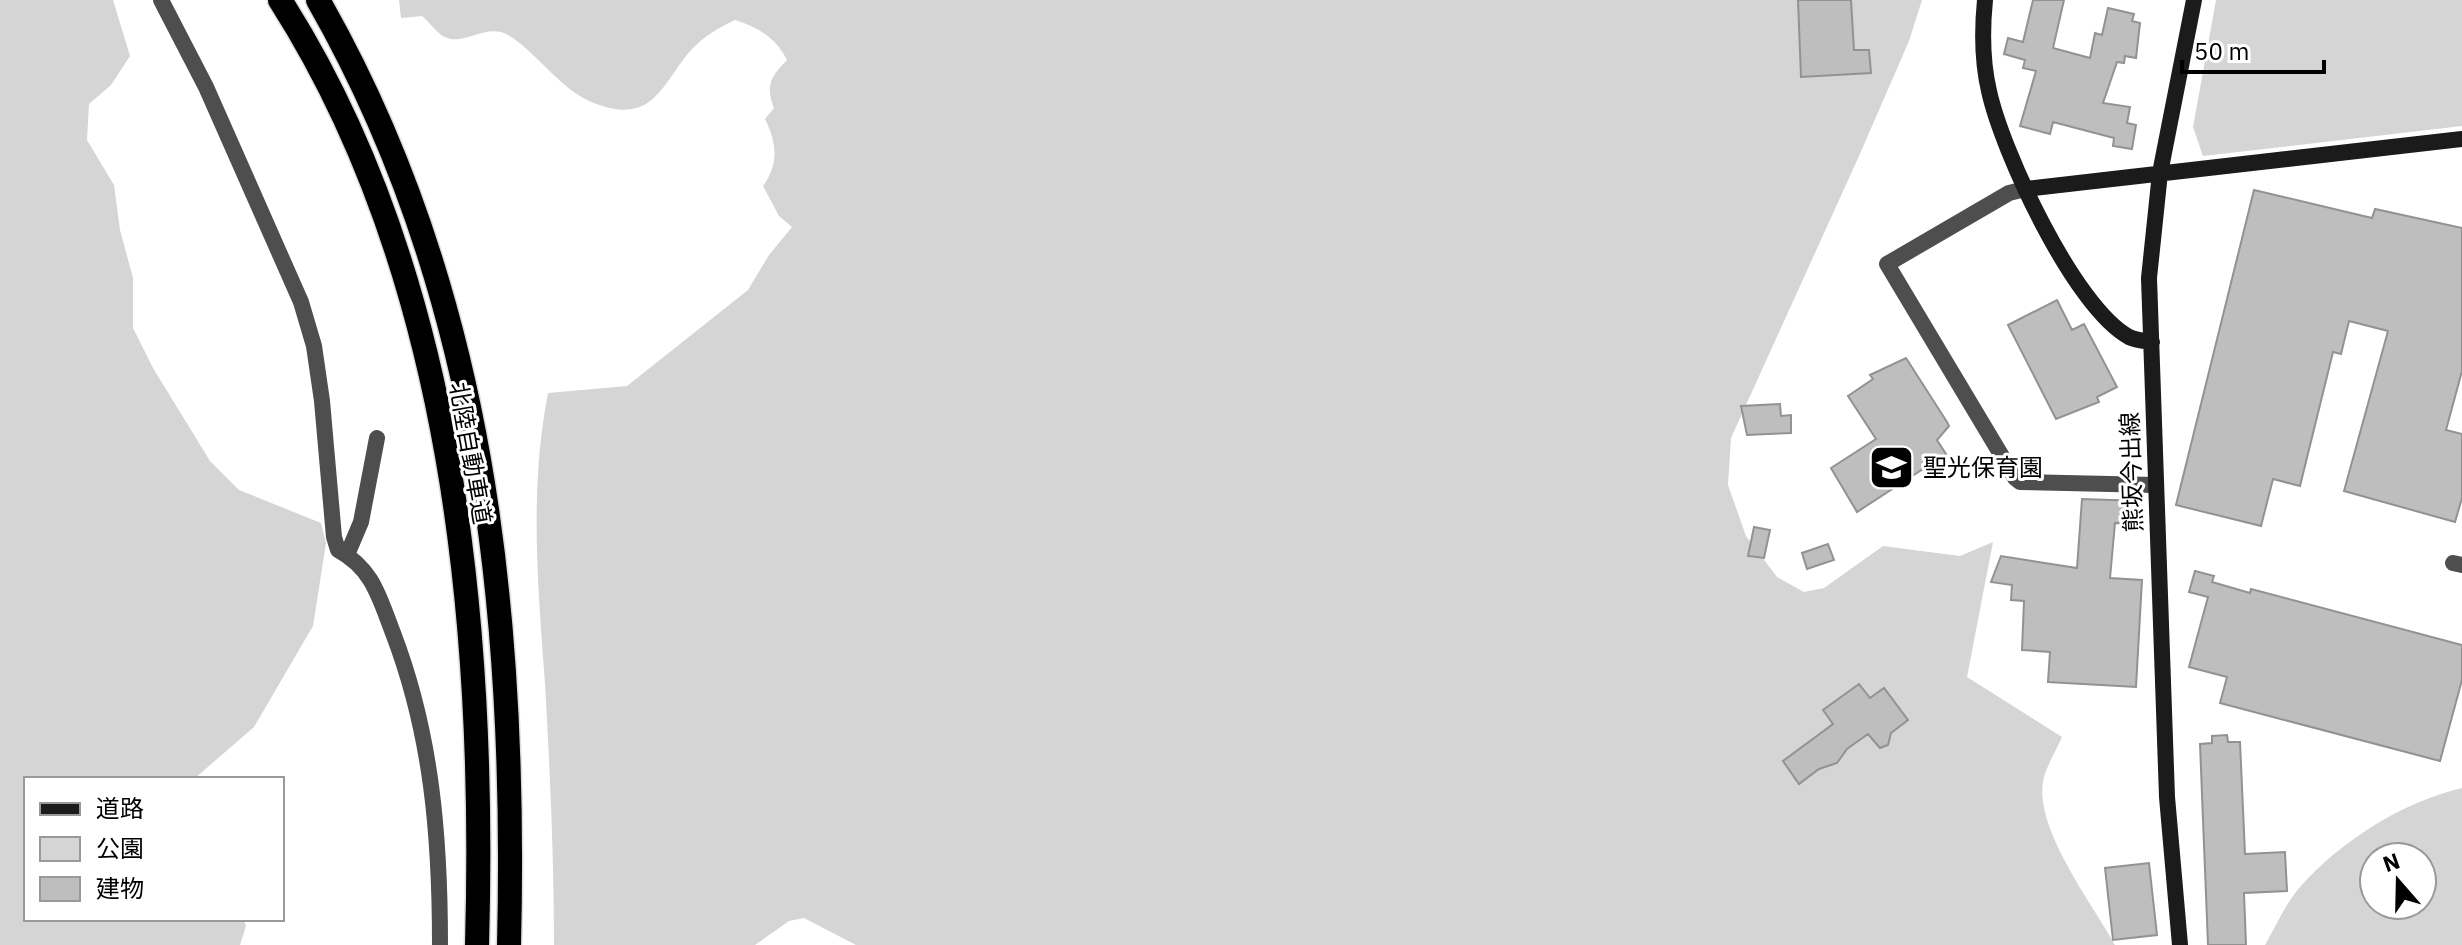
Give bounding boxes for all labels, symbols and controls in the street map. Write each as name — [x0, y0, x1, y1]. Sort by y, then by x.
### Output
scale bar — [2182, 24, 2324, 74]
text: 50 m — [2194, 35, 2249, 67]
street label: 北陸自動車道 — [443, 379, 499, 527]
street label: 熊坂今出線 — [2113, 411, 2149, 533]
school or university icon: 聖光保育園 — [1868, 443, 1916, 491]
place label: 聖光保育園 — [1923, 451, 2043, 483]
legend — [24, 777, 284, 921]
text: 道路 — [96, 792, 144, 824]
text: 公園 — [96, 832, 144, 864]
north arrow — [2358, 841, 2438, 921]
text: N — [2379, 845, 2403, 878]
text: 建物 — [96, 872, 144, 904]

